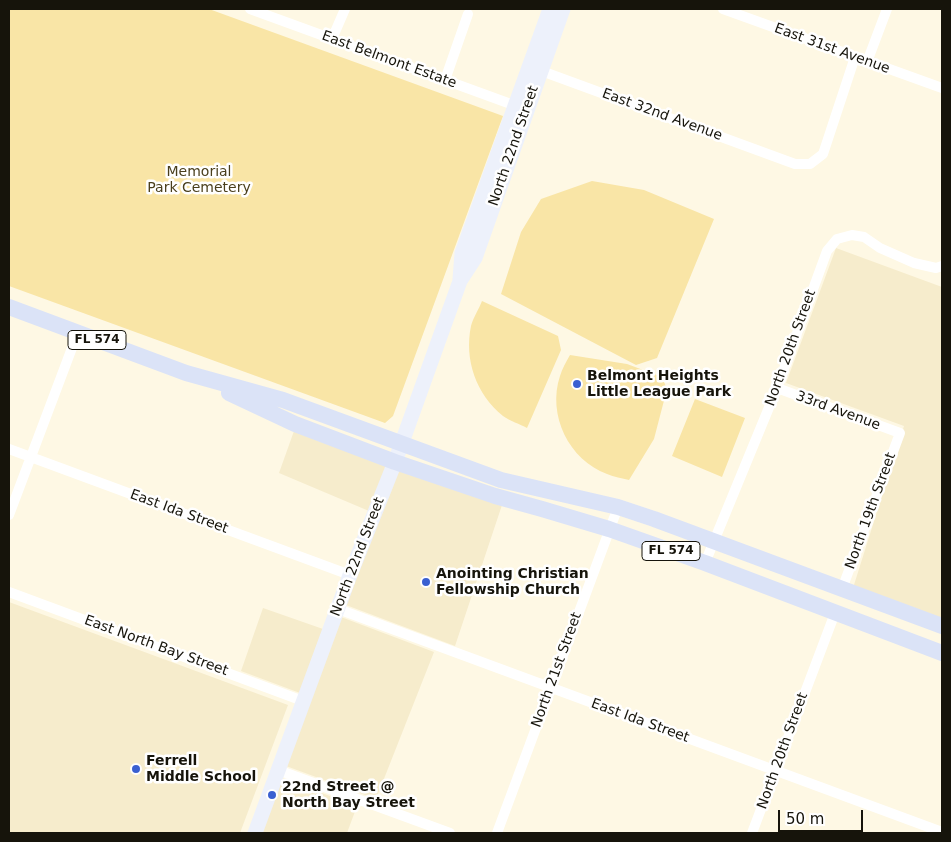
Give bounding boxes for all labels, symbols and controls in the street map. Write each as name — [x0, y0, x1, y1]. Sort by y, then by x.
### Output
street label: East 31st Avenue — [772, 20, 892, 78]
street label: East Belmont Estate — [319, 28, 459, 92]
street label: North 22nd Street — [486, 84, 542, 208]
street label: East 32nd Avenue — [600, 85, 724, 145]
park label: Memorial Park Cemetery — [147, 164, 251, 196]
street label: North 20th Street — [762, 287, 820, 409]
road number: FL 574 — [68, 330, 126, 350]
place label: Belmont Heights Little League Park — [587, 368, 731, 401]
marker: Belmont Heights Little League Park — [571, 378, 583, 390]
street label: 33rd Avenue — [793, 388, 883, 434]
street label: North 19th Street — [842, 450, 900, 572]
street label: East Ida Street — [128, 486, 230, 538]
street label: North 22nd Street — [328, 495, 388, 619]
road number: FL 574 — [642, 542, 700, 560]
place label: Anointing Christian Fellowship Church — [436, 566, 589, 598]
marker: Anointing Christian Fellowship Church — [420, 576, 432, 588]
street label: North 21st Street — [528, 610, 586, 730]
street label: East North Bay Street — [82, 612, 230, 680]
street label: North 20th Street — [754, 690, 812, 812]
street label: East Ida Street — [589, 695, 691, 747]
place label: Ferrell Middle School — [146, 753, 256, 786]
marker: Ferrell Middle School — [130, 763, 142, 775]
place label: 22nd Street @ North Bay Street — [282, 779, 415, 812]
marker: 22nd Street @ North Bay Street — [266, 789, 278, 801]
scale bar — [781, 800, 866, 832]
text: 50 m — [786, 810, 824, 828]

